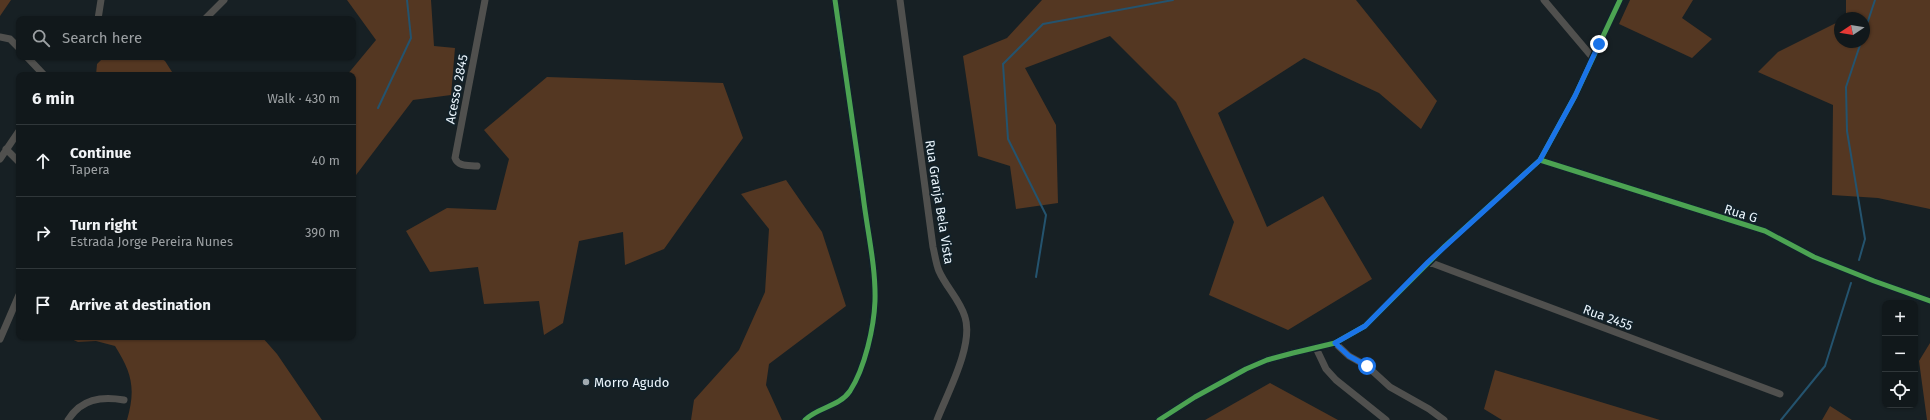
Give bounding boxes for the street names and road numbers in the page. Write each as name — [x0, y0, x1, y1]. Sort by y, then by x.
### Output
street label: Acesso 2845 — [442, 53, 471, 125]
street label: Rua Granja Bela Vista — [922, 139, 957, 265]
street label: Rua G — [1722, 201, 1759, 226]
street label: Rua 2455 — [1581, 302, 1635, 333]

